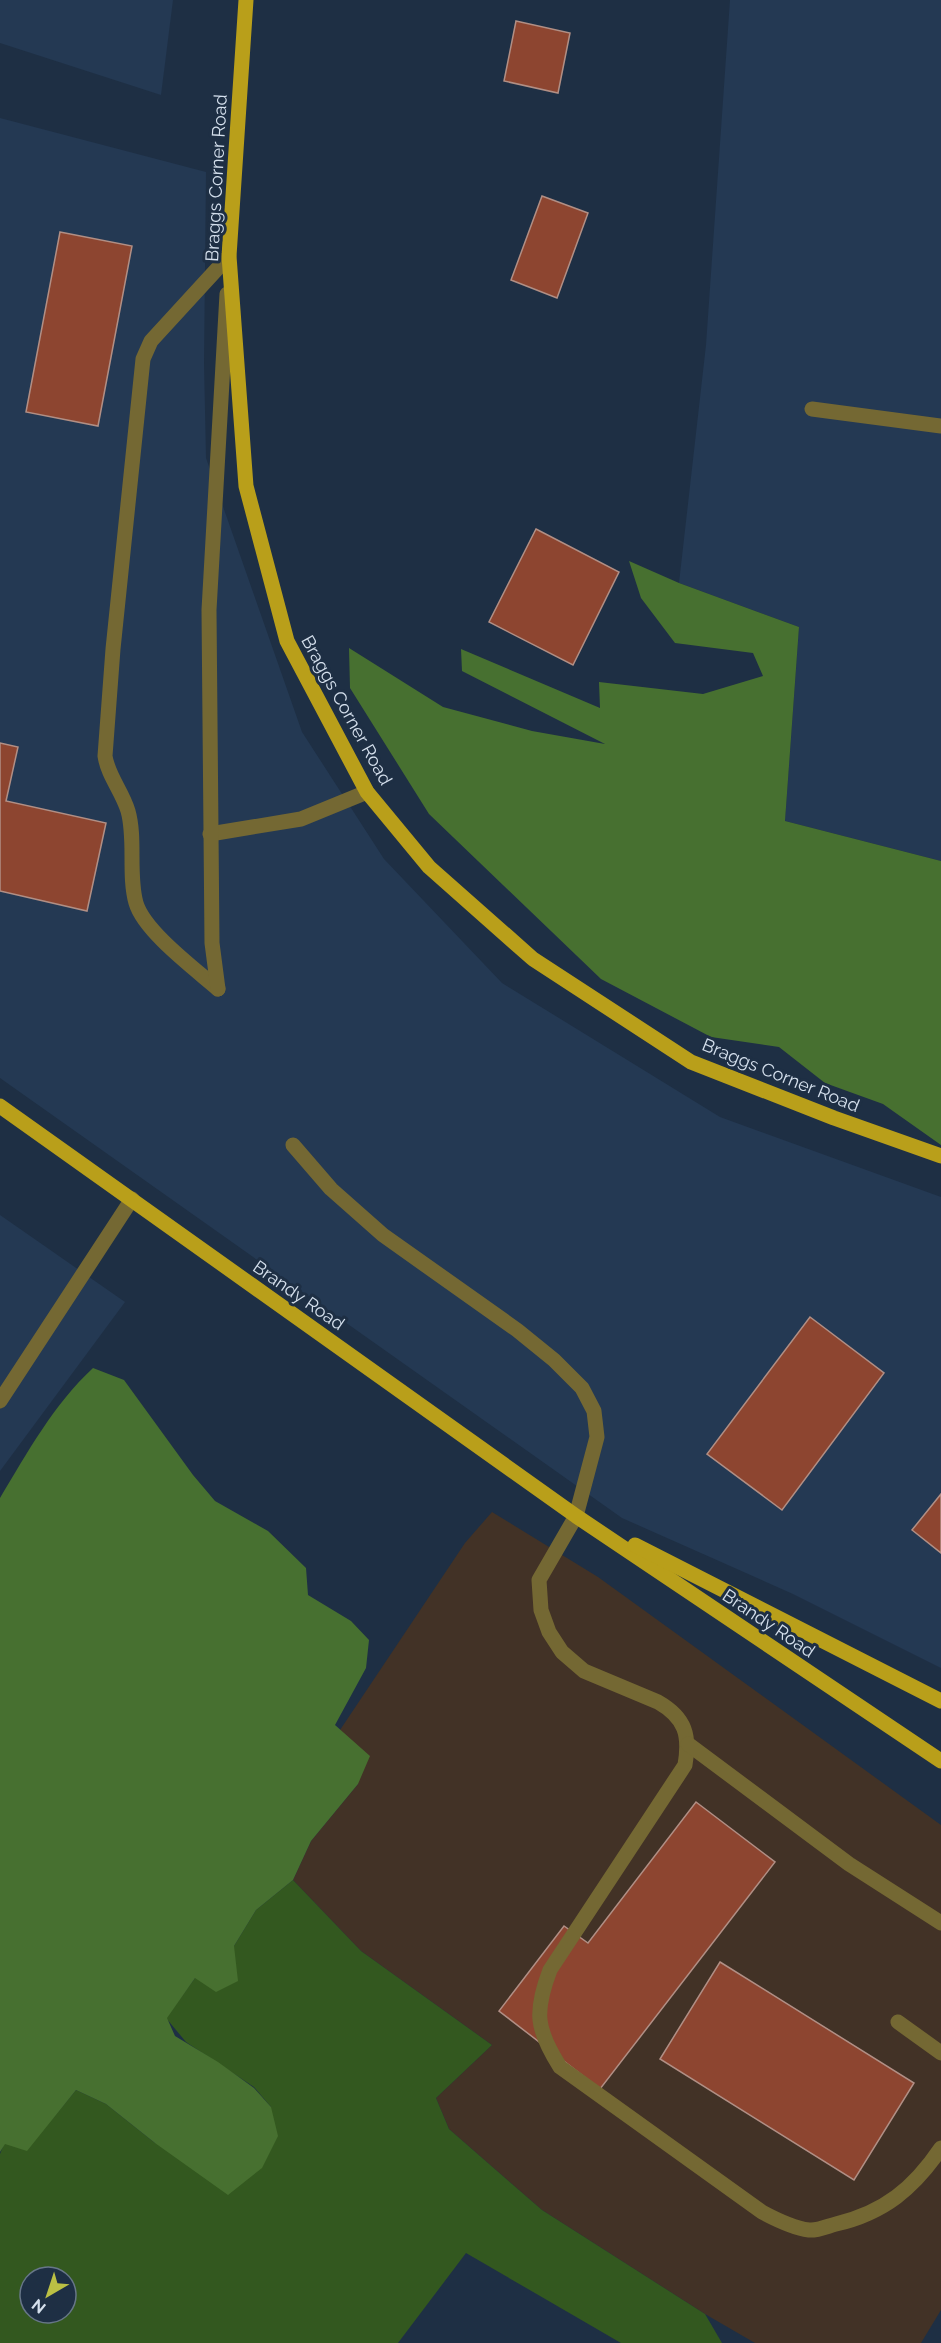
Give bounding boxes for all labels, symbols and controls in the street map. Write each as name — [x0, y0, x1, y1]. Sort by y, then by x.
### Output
street label: Braggs Corner Road — [201, 94, 231, 262]
street label: Braggs Corner Road — [297, 632, 397, 788]
street label: Braggs Corner Road — [699, 1034, 863, 1116]
street label: Brandy Road — [249, 1256, 349, 1334]
street label: Brandy Road — [719, 1584, 819, 1662]
north arrow — [18, 2265, 78, 2325]
text: N — [28, 2295, 50, 2317]

